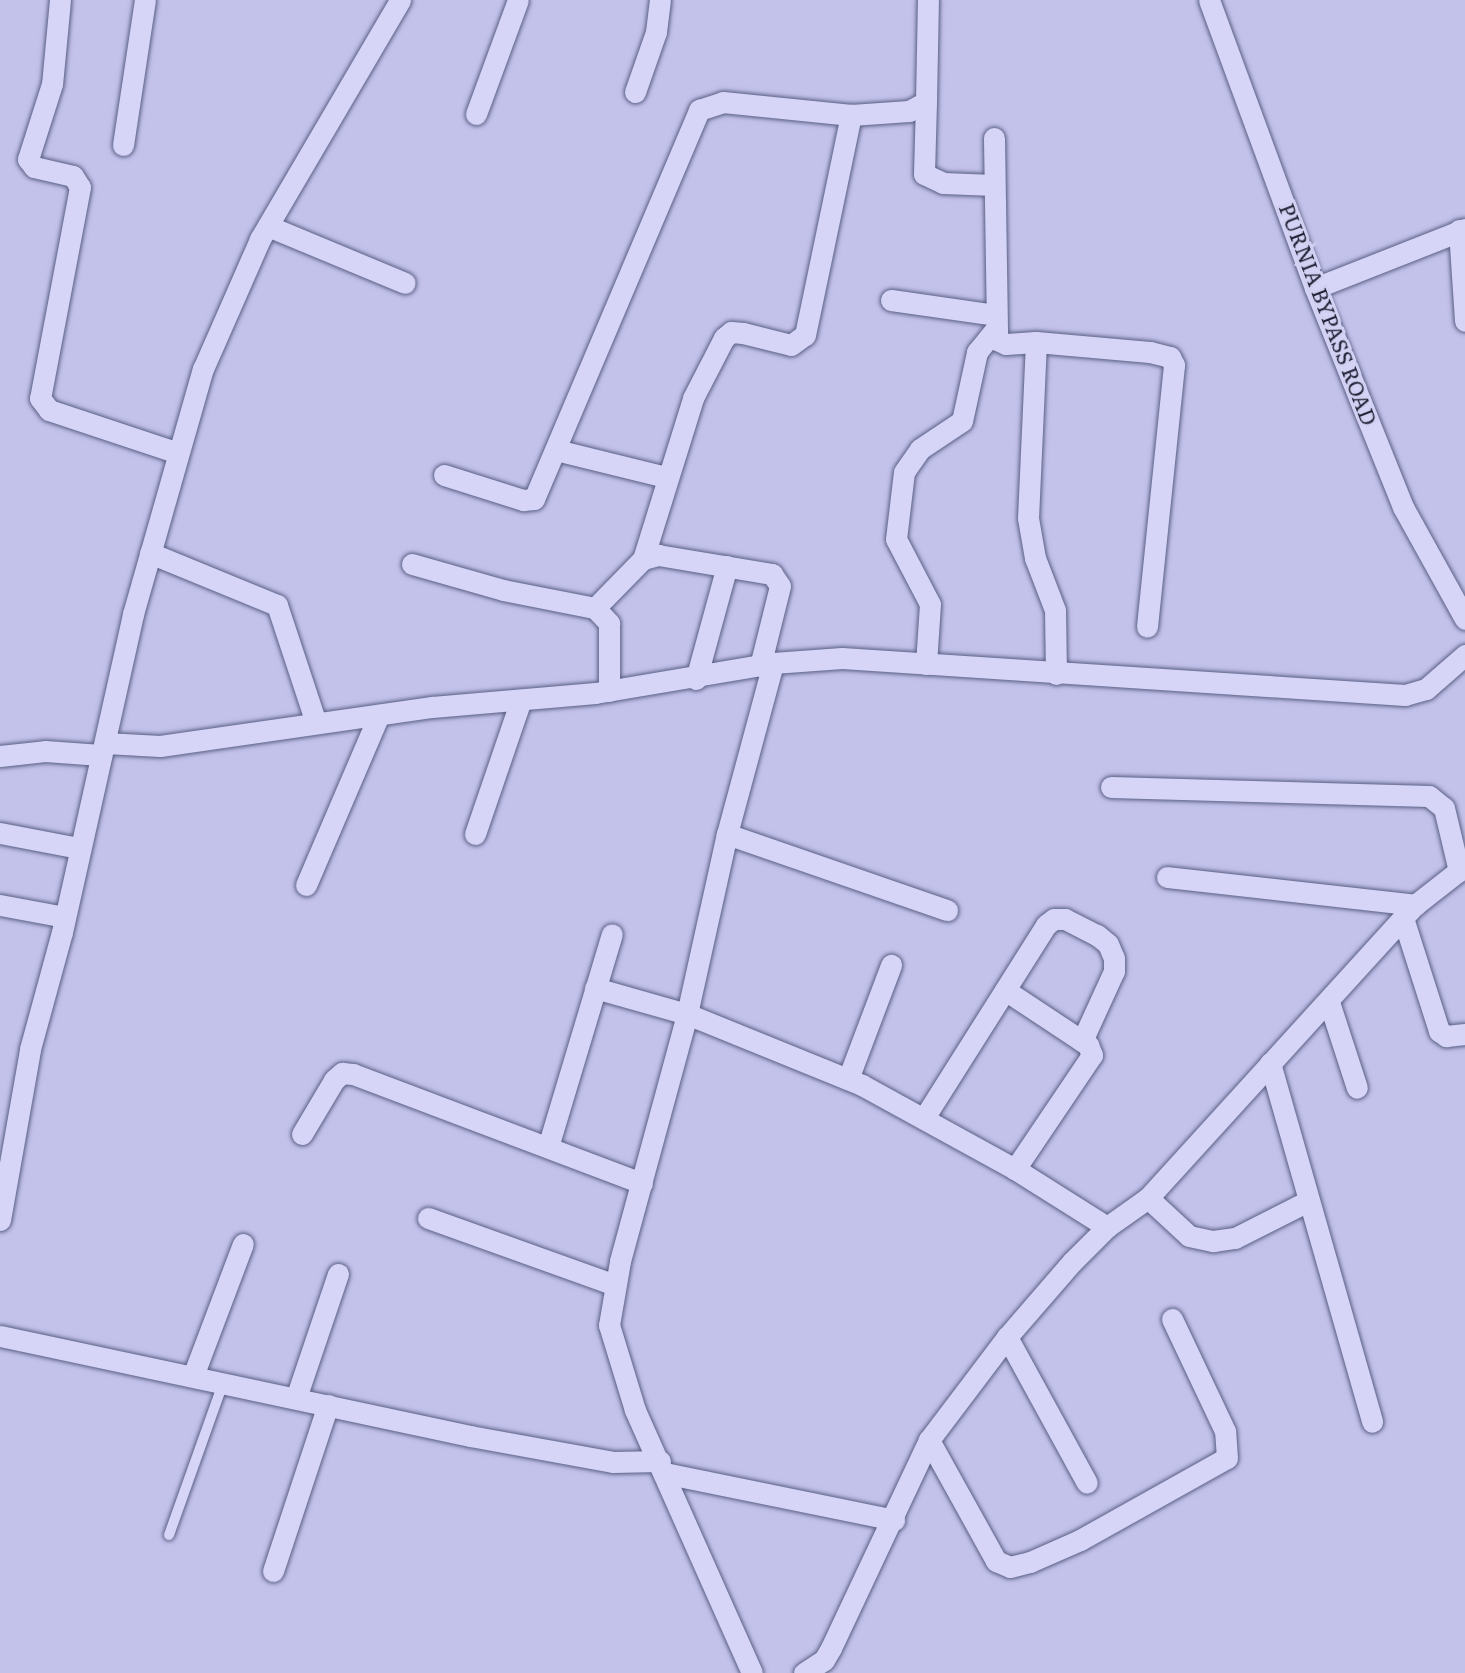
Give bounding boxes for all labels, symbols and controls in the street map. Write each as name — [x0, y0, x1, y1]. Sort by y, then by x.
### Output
street label: PURNIA BYPASS ROAD — [1275, 199, 1383, 429]

